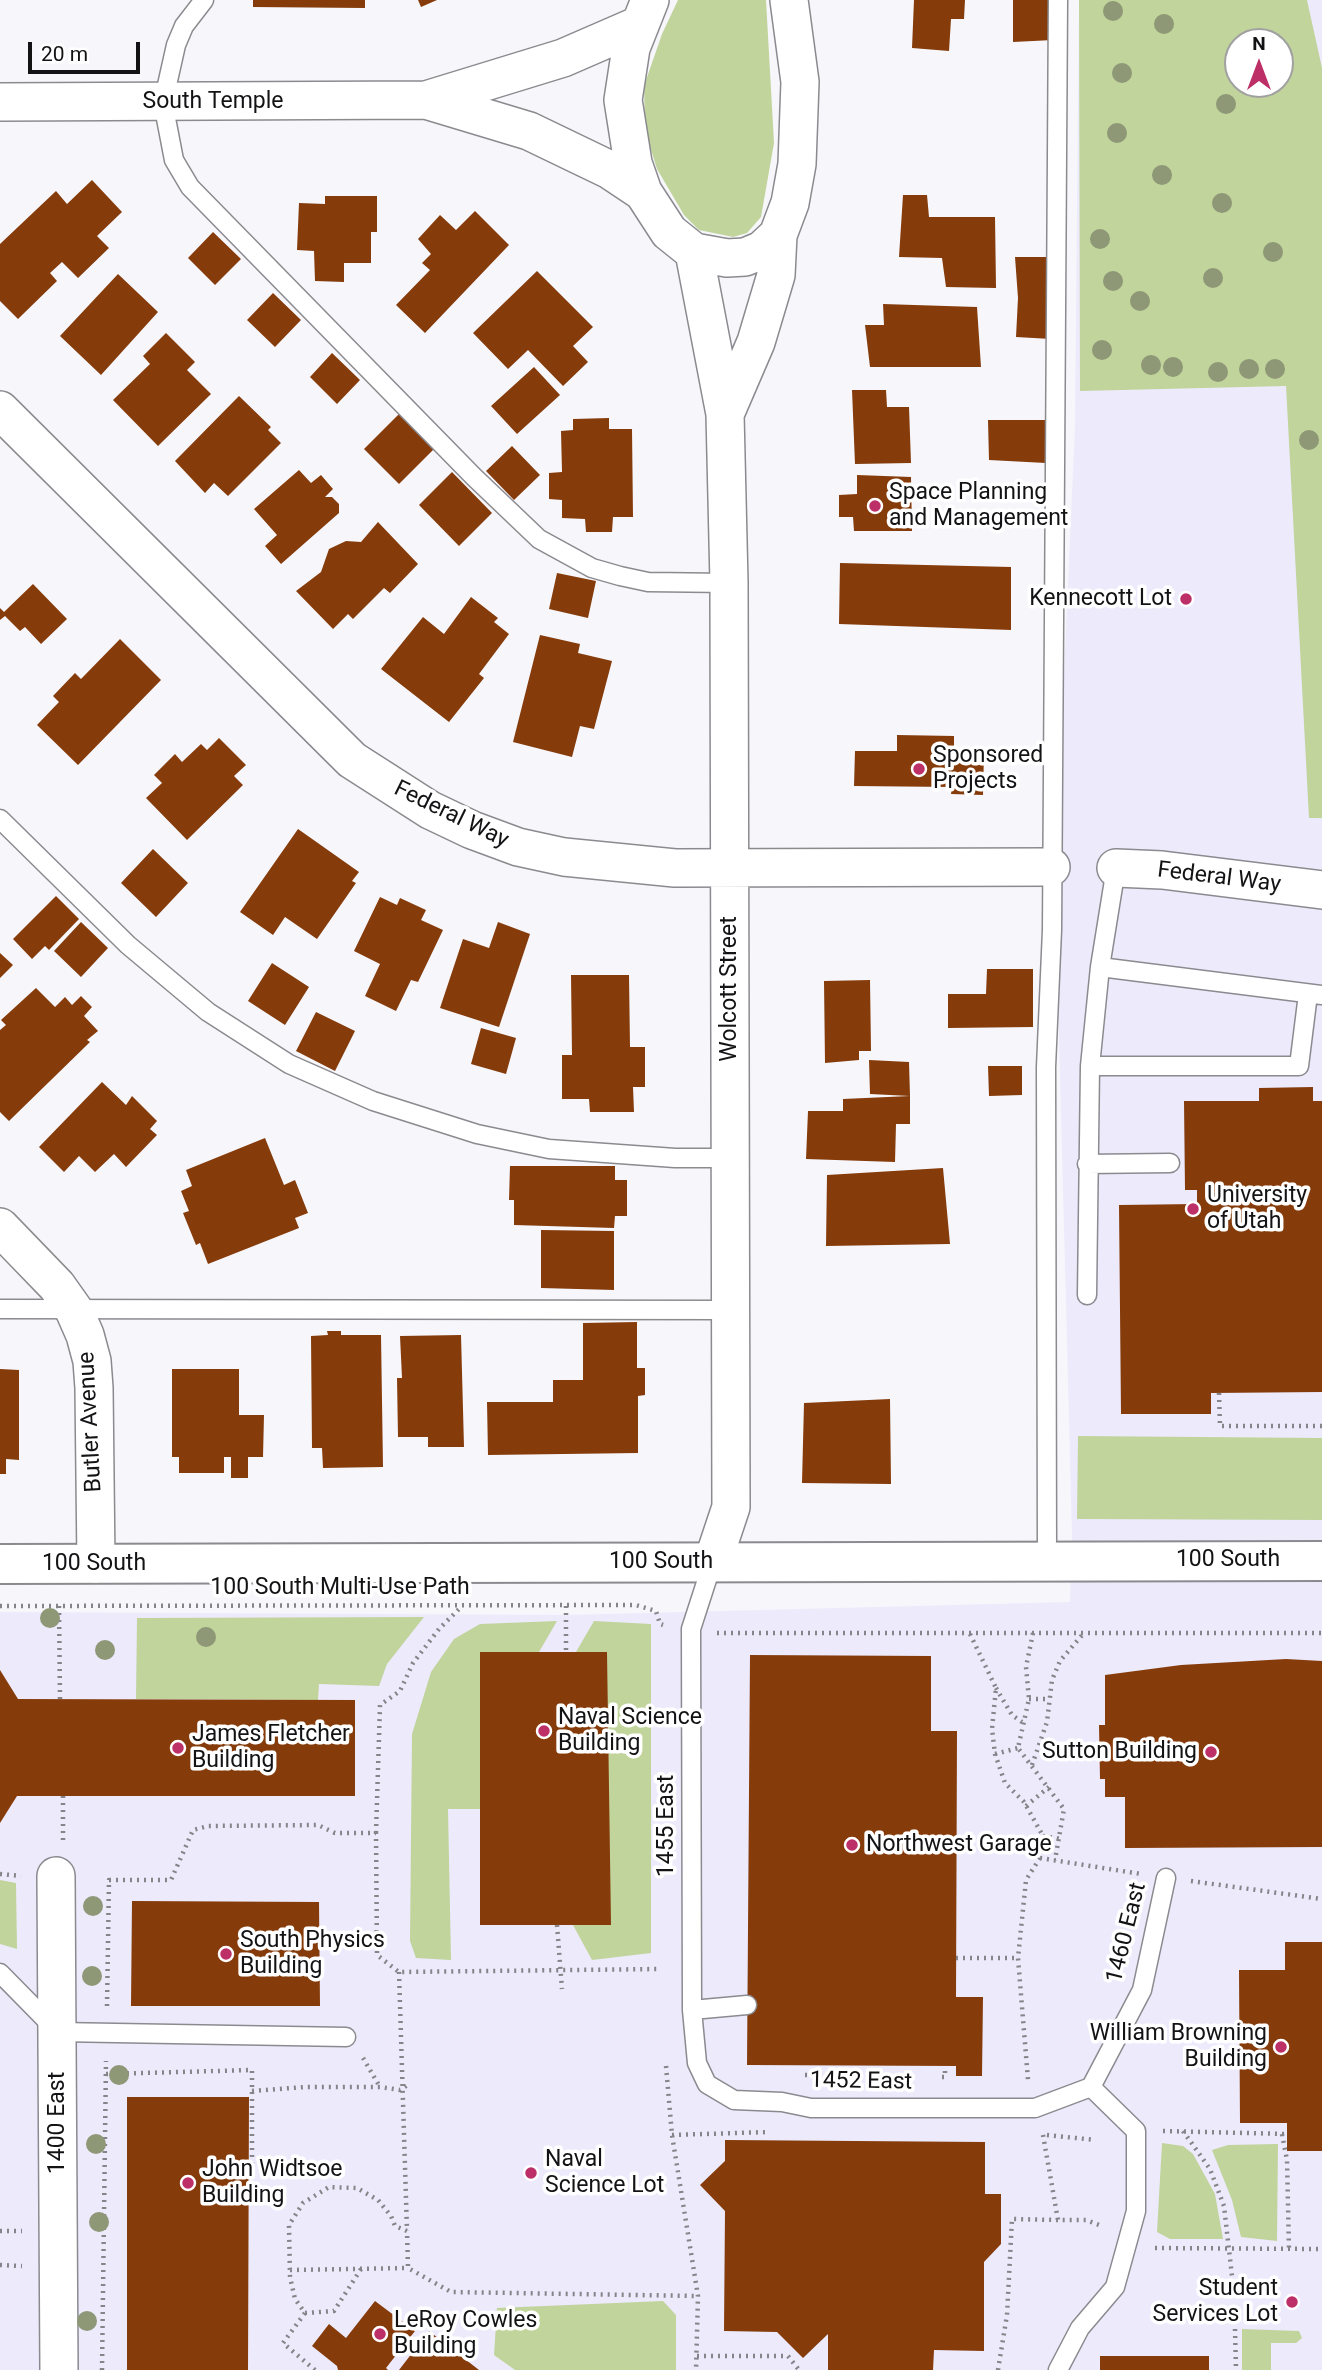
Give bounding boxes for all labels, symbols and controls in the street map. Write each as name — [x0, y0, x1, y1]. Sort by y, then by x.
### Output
scale bar — [32, 28, 144, 72]
north arrow — [1224, 28, 1294, 98]
text: N — [1252, 32, 1266, 55]
text: 20 m — [41, 42, 88, 66]
street label: South Temple — [142, 88, 284, 116]
place label: Space Planning and Management — [889, 479, 1068, 533]
marker: Space Planning and Management — [867, 498, 883, 514]
place label: Kennecott Lot — [1029, 585, 1172, 613]
marker: Kennecott Lot — [1178, 591, 1194, 607]
place label: Sponsored Projects — [933, 742, 1043, 796]
marker: Sponsored Projects — [911, 761, 927, 777]
street label: Federal Way — [389, 775, 513, 855]
street label: Federal Way — [1156, 857, 1282, 899]
street label: Wolcott Street — [716, 916, 744, 1062]
place label: University of Utah — [1207, 1182, 1307, 1236]
marker: University of Utah — [1185, 1201, 1201, 1217]
street label: Butler Avenue — [74, 1351, 108, 1493]
street label: 100 South — [1176, 1546, 1280, 1574]
street label: 100 South — [609, 1548, 713, 1576]
street label: 100 South — [42, 1550, 146, 1578]
street label: 100 South Multi-Use Path — [210, 1574, 470, 1602]
place label: Naval Science Building — [558, 1704, 702, 1758]
place label: James Fletcher Building — [192, 1721, 350, 1775]
marker: Naval Science Building — [536, 1723, 552, 1739]
place label: Sutton Building — [1042, 1738, 1197, 1766]
marker: James Fletcher Building — [170, 1740, 186, 1756]
marker: Sutton Building — [1203, 1744, 1219, 1760]
street label: 1455 East — [653, 1775, 681, 1877]
place label: Northwest Garage — [866, 1831, 1052, 1859]
marker: Northwest Garage — [844, 1837, 860, 1853]
street label: 1460 East — [1101, 1880, 1153, 1986]
place label: South Physics Building — [240, 1927, 385, 1981]
marker: South Physics Building — [218, 1946, 234, 1962]
place label: William Browning Building — [1090, 2020, 1267, 2074]
marker: William Browning Building — [1273, 2039, 1289, 2055]
street label: 1452 East — [810, 2067, 912, 2097]
street label: 1400 East — [44, 2072, 72, 2174]
place label: Naval Science Lot — [545, 2146, 664, 2200]
place label: John Widtsoe Building — [202, 2156, 343, 2210]
marker: Naval Science Lot — [523, 2165, 539, 2181]
marker: John Widtsoe Building — [180, 2175, 196, 2191]
place label: Student Services Lot — [1153, 2275, 1278, 2329]
marker: Student Services Lot — [1284, 2294, 1300, 2310]
place label: LeRoy Cowles Building — [394, 2307, 537, 2361]
marker: LeRoy Cowles Building — [372, 2326, 388, 2342]

